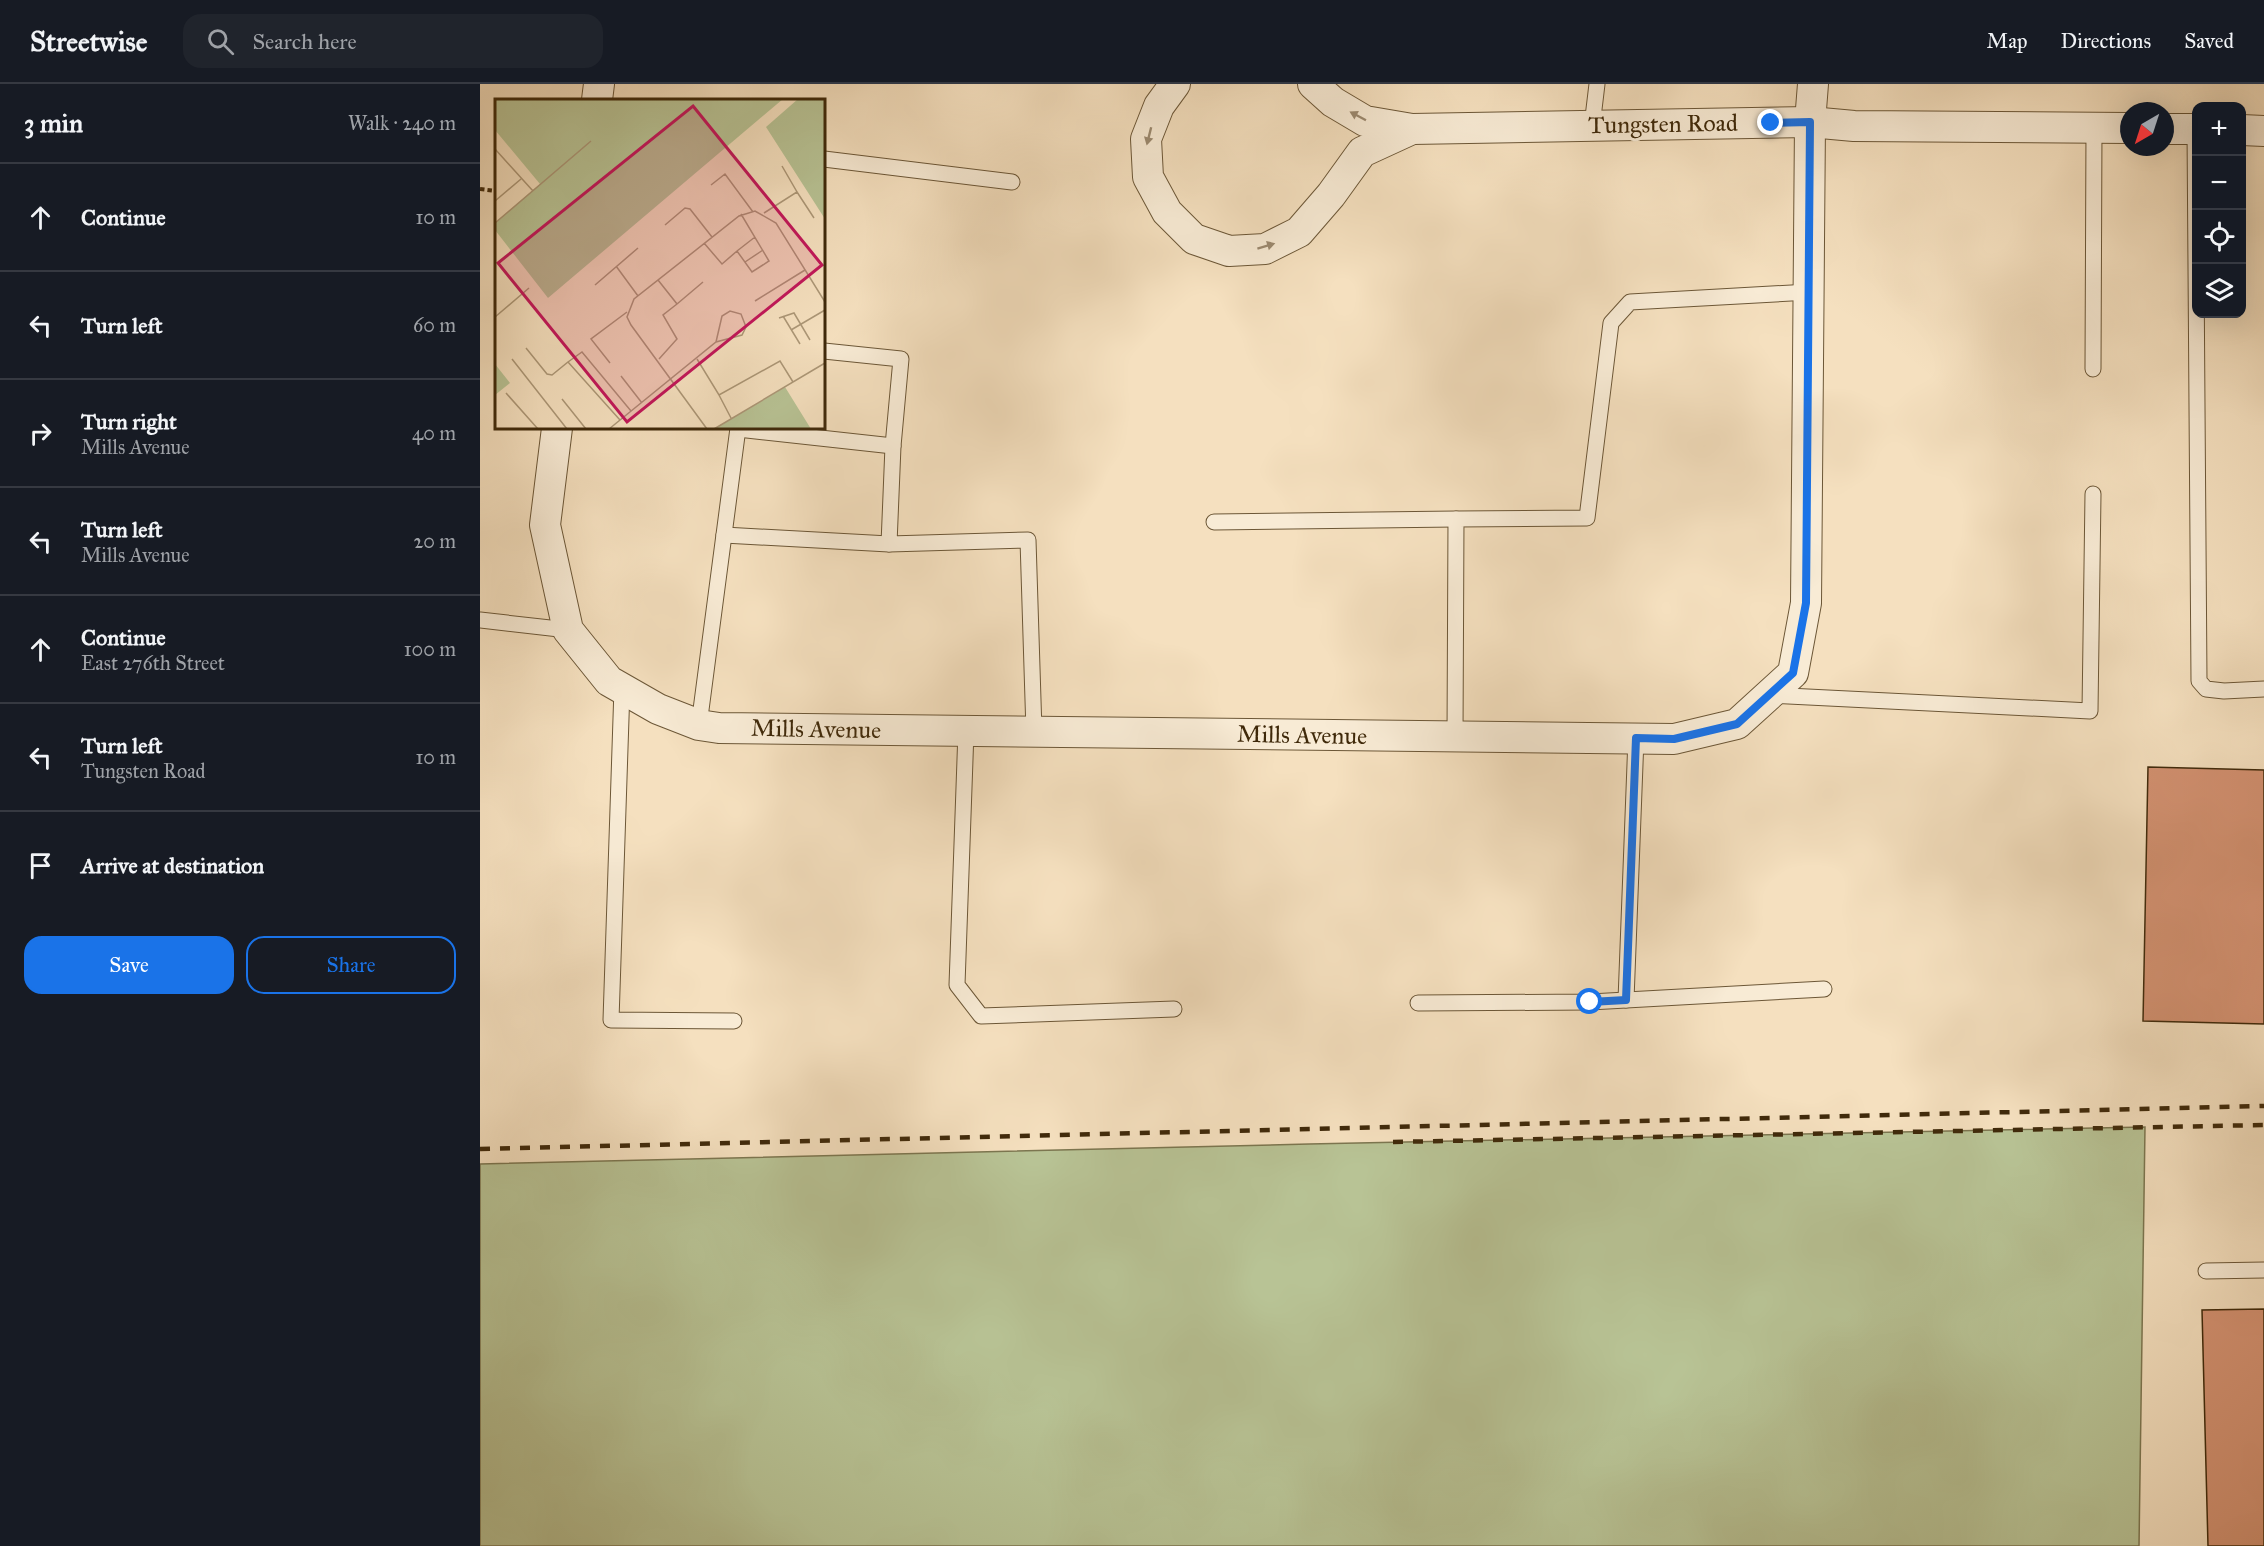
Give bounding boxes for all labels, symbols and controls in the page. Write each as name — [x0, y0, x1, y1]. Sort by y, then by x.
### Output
search box — [183, 14, 603, 68]
text: Streetwise — [30, 24, 147, 59]
icon: search — [204, 25, 237, 58]
text: Search here — [252, 28, 357, 55]
text: Map — [1987, 28, 2028, 54]
text: Directions — [2061, 28, 2151, 54]
text: Saved — [2184, 28, 2234, 54]
inset map — [495, 99, 825, 429]
north arrow — [2120, 102, 2174, 156]
map controls — [2192, 102, 2246, 318]
button: + — [2192, 102, 2246, 156]
text: 3 min — [24, 107, 83, 139]
street label: Tungsten Road — [1588, 108, 1738, 140]
route end — [1757, 109, 1783, 135]
text: Walk · 240 m — [348, 111, 456, 135]
one-way arrow — [1349, 111, 1366, 121]
one-way arrow — [1144, 126, 1154, 145]
button: − — [2192, 156, 2246, 210]
icon: ahead — [24, 201, 57, 234]
text: Continue — [81, 204, 166, 231]
text: 10 m — [415, 205, 456, 229]
button: locate — [2192, 210, 2246, 264]
one-way arrow — [1258, 241, 1276, 250]
button: layers — [2192, 264, 2246, 318]
icon: left — [24, 309, 57, 342]
text: Turn left — [81, 312, 163, 339]
text: 60 m — [413, 313, 456, 337]
text: Turn right — [81, 408, 177, 435]
icon: right — [24, 417, 57, 450]
text: 40 m — [412, 421, 456, 445]
text: Mills Avenue — [81, 435, 190, 459]
text: Turn left — [81, 516, 163, 543]
icon: left — [24, 525, 57, 558]
text: 20 m — [413, 529, 456, 553]
text: Mills Avenue — [81, 543, 190, 567]
text: Continue — [81, 624, 166, 651]
icon: ahead — [24, 633, 57, 666]
text: 100 m — [404, 637, 456, 661]
text: East 276th Street — [81, 651, 225, 675]
street label: Mills Avenue — [751, 713, 881, 745]
street label: Mills Avenue — [1237, 719, 1367, 751]
text: Turn left — [81, 732, 163, 759]
icon: left — [24, 741, 57, 774]
text: 10 m — [415, 745, 456, 769]
text: Tungsten Road — [81, 759, 206, 783]
icon: arrive — [24, 849, 57, 882]
text: Arrive at destination — [81, 852, 264, 879]
button: Save — [24, 936, 234, 994]
button: Share — [246, 936, 456, 994]
route start — [1576, 988, 1602, 1014]

